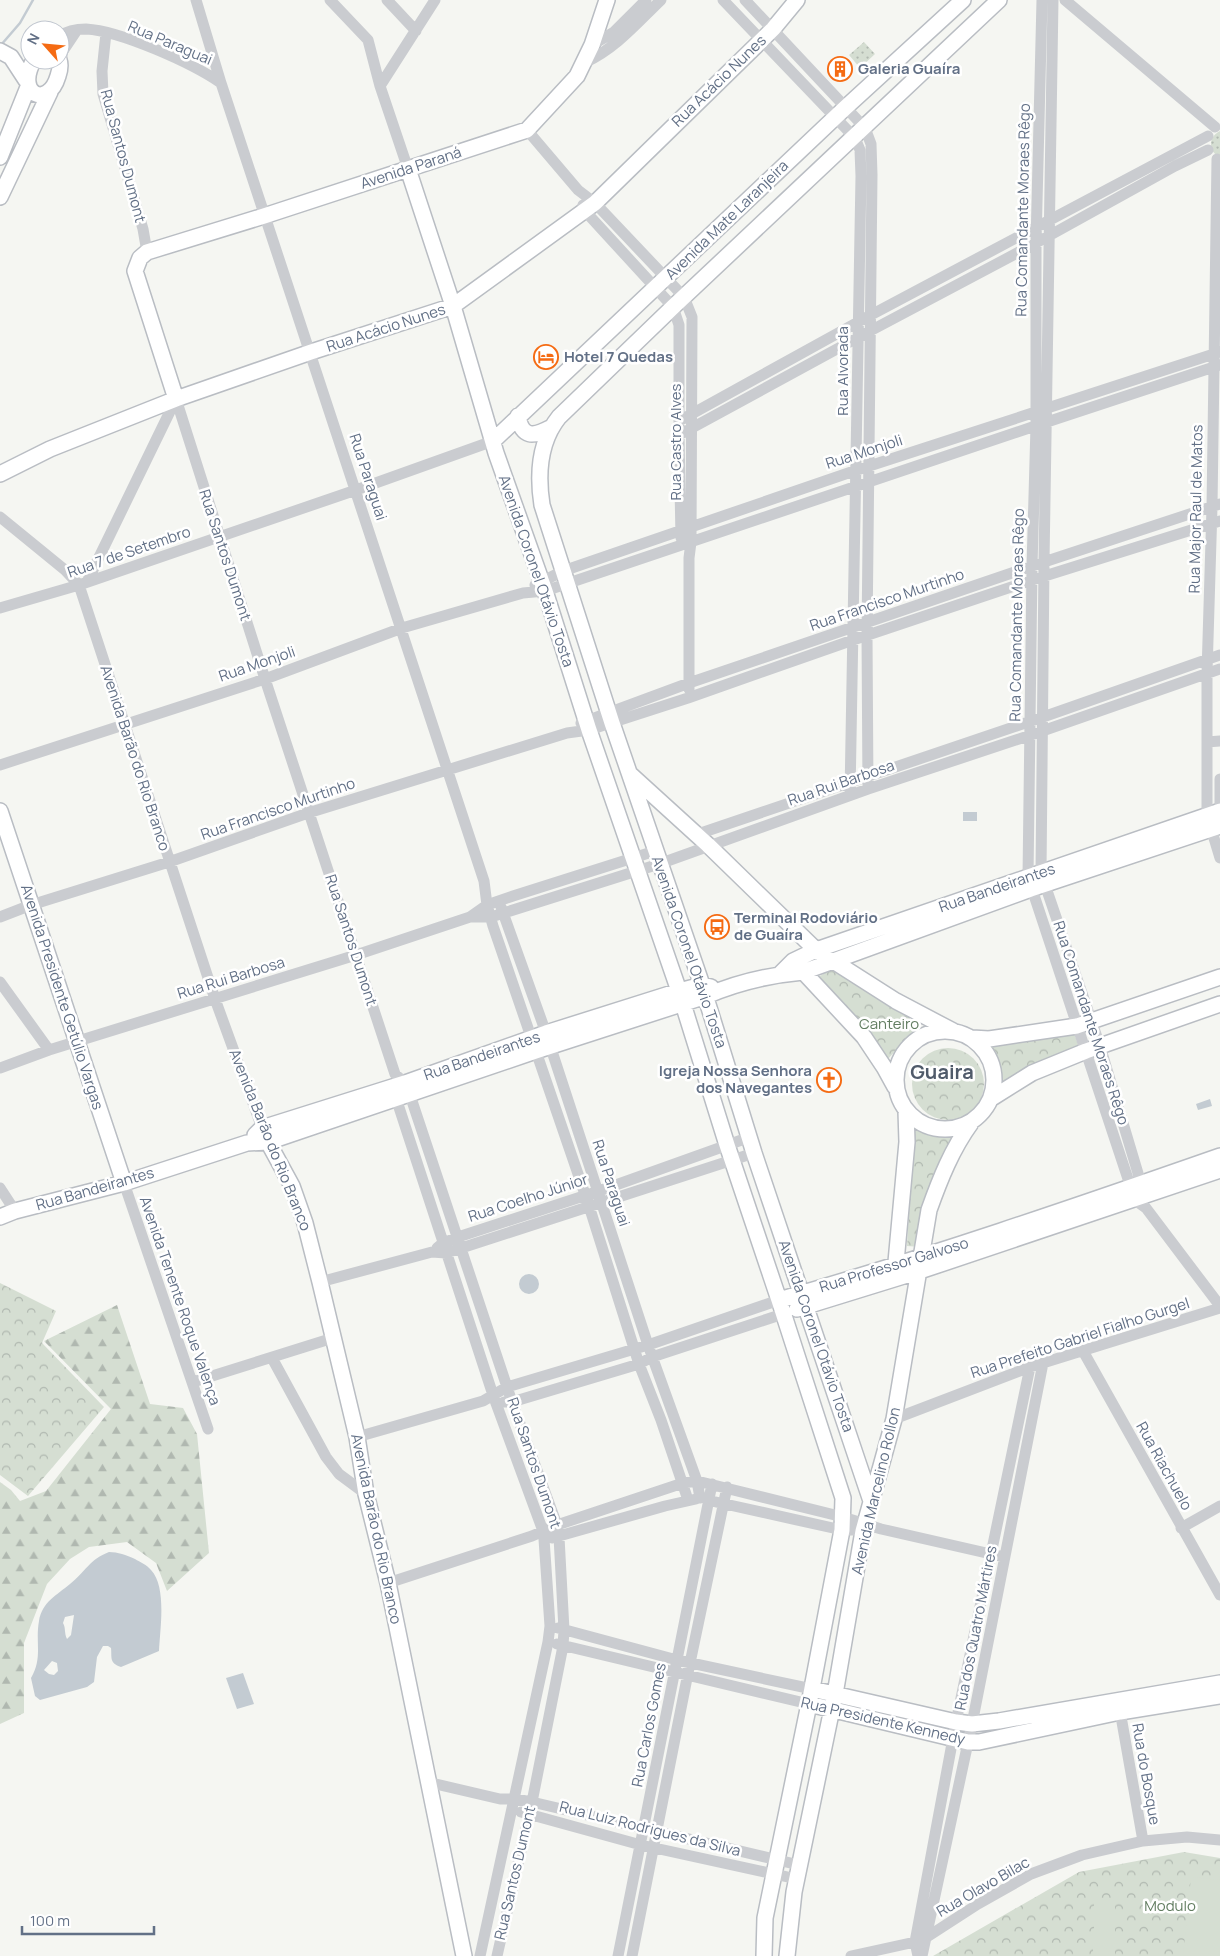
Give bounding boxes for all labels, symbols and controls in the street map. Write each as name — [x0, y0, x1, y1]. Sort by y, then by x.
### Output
street label: Rua Paraguai — [125, 15, 216, 70]
north arrow — [20, 20, 70, 70]
text: N — [22, 30, 44, 48]
street label: Rua Acácio Nunes — [667, 30, 771, 131]
building icon: Galeria Guaíra — [827, 56, 853, 82]
place label: Galeria Guaíra — [858, 58, 960, 79]
street label: Rua Santos Dumont — [96, 87, 151, 225]
street label: Rua Comandante Moraes Rêgo — [1010, 103, 1035, 317]
street label: Avenida Paraná — [358, 141, 464, 194]
street label: Avenida Mate Laranjeira — [661, 155, 793, 284]
street label: Rua Acácio Nunes — [324, 298, 448, 357]
street label: Rua Alvorada — [832, 326, 853, 416]
hotel icon: Hotel 7 Quedas — [533, 344, 559, 370]
place label: Hotel 7 Quedas — [564, 346, 673, 367]
street label: Rua Castro Alves — [665, 384, 686, 500]
street label: Rua Major Raul de Matos — [1184, 424, 1207, 594]
street label: Rua Monjoli — [823, 429, 905, 474]
street label: Rua Paraguai — [345, 431, 392, 523]
street label: Avenida Coronel Otávio Tosta — [494, 472, 579, 670]
street label: Rua Santos Dumont — [194, 486, 257, 623]
street label: Rua Comandante Moraes Rêgo — [1004, 508, 1029, 722]
street label: Rua 7 de Setembro — [64, 521, 193, 582]
street label: Rua Francisco Murtinho — [807, 563, 967, 636]
street label: Rua Monjoli — [216, 641, 298, 686]
street label: Avenida Barão do Rio Branco — [95, 662, 176, 854]
street label: Rua Rui Barbosa — [785, 754, 897, 811]
street label: Rua Francisco Murtinho — [198, 772, 358, 845]
street label: Avenida Coronel Otávio Tosta — [647, 853, 732, 1051]
street label: Rua Bandeirantes — [936, 858, 1058, 917]
street label: Rua Santos Dumont — [320, 871, 383, 1008]
street label: Avenida Presidente Getúlio Vargas — [16, 882, 109, 1112]
place label: Terminal Rodoviário de Guaíra — [734, 907, 878, 945]
bus stop icon: Terminal Rodoviário de Guaíra — [704, 914, 730, 940]
street label: Rua Comandante Moraes Rêgo — [1049, 918, 1134, 1128]
street label: Rua Rui Barbosa — [175, 951, 287, 1004]
park label: Canteiro — [859, 1013, 919, 1034]
street label: Rua Bandeirantes — [421, 1026, 543, 1085]
street label: Avenida Barão do Rio Branco — [224, 1046, 317, 1234]
district label: Guaira — [910, 1058, 974, 1085]
place label: Igreja Nossa Senhora dos Navegantes — [659, 1060, 812, 1098]
church icon: Igreja Nossa Senhora dos Navegantes — [816, 1067, 842, 1093]
street label: Rua Paraguai — [588, 1137, 635, 1229]
street label: Rua Bandeirantes — [33, 1162, 156, 1215]
street label: Rua Coelho Júnior — [465, 1168, 591, 1227]
street label: Avenida Tenente Roque Valença — [135, 1194, 226, 1408]
street label: Rua Professor Galvoso — [817, 1232, 971, 1297]
street label: Avenida Coronel Otávio Tosta — [774, 1237, 859, 1435]
street label: Rua Prefeito Gabriel Fialho Gurgel — [968, 1292, 1192, 1383]
street label: Rua Santos Dumont — [502, 1395, 567, 1531]
street label: Avenida Marcelino Rollon — [846, 1405, 905, 1577]
street label: Rua Riachuelo — [1131, 1418, 1197, 1514]
street label: Avenida Barão do Rio Branco — [346, 1432, 407, 1626]
street label: Rua dos Quatro Mártires — [949, 1544, 1002, 1712]
street label: Rua Carlos Gomes — [626, 1661, 671, 1789]
street label: Rua Presidente Kennedy — [799, 1691, 967, 1750]
street label: Rua do Bosque — [1127, 1721, 1166, 1827]
street label: Rua Luiz Rodrigues da Silva — [557, 1796, 743, 1861]
street label: Rua Santos Dumont — [489, 1804, 540, 1942]
street label: Rua Olavo Bilac — [932, 1851, 1033, 1922]
park label: Modulo — [1144, 1895, 1196, 1916]
scale bar — [22, 1904, 155, 1936]
text: 100 m — [30, 1910, 70, 1931]

